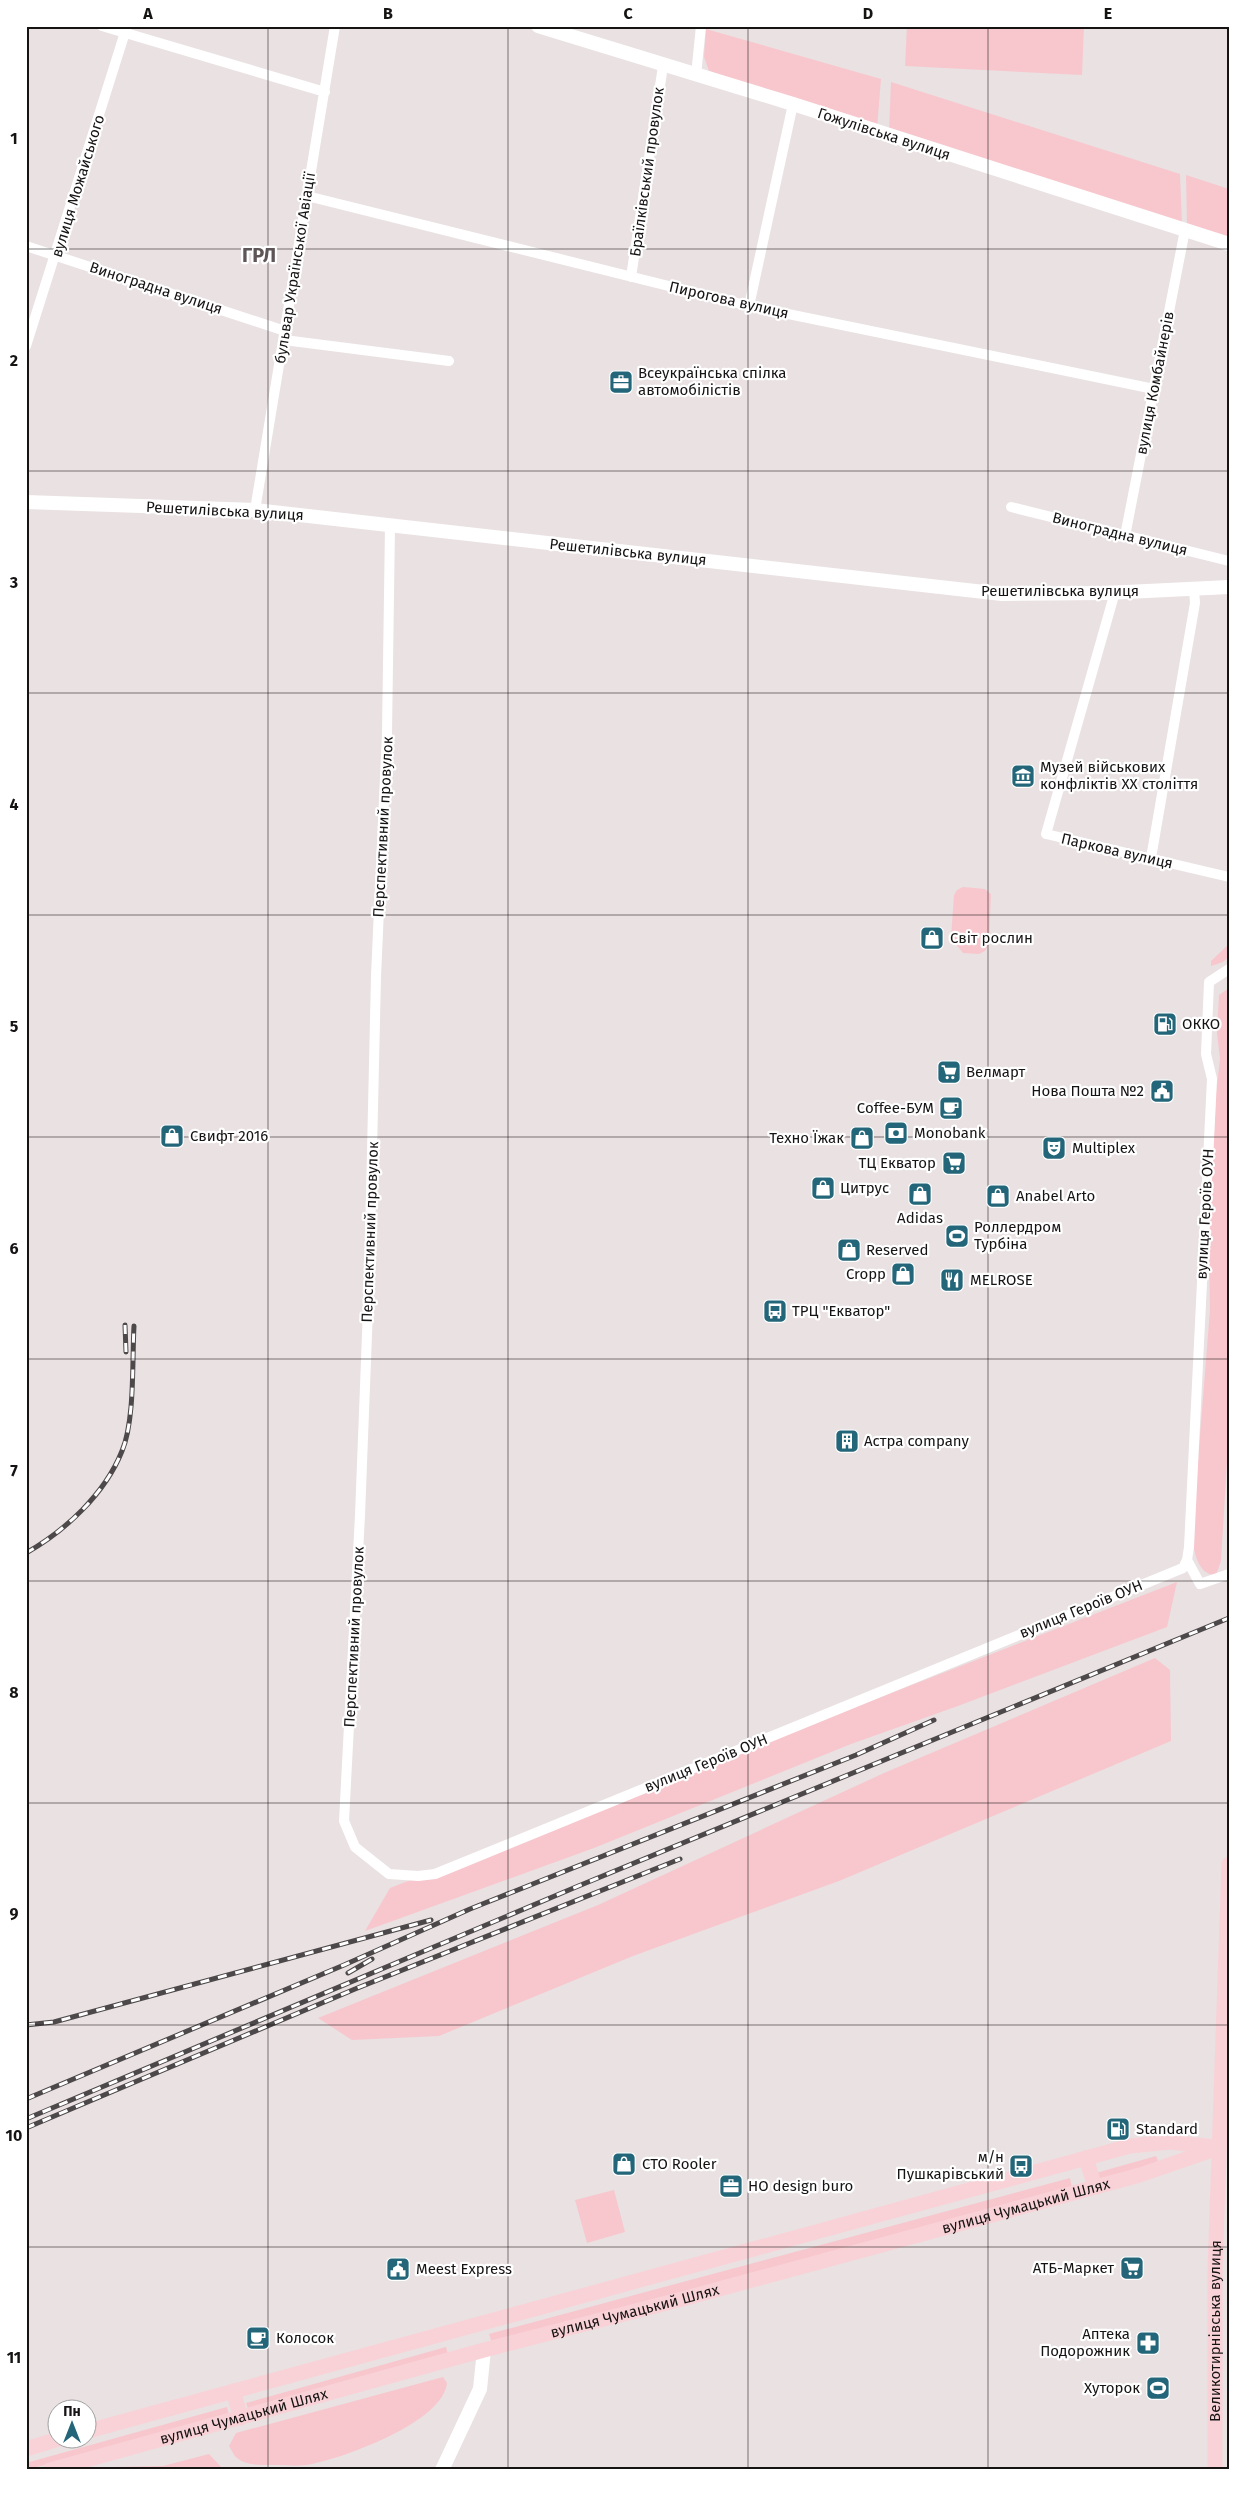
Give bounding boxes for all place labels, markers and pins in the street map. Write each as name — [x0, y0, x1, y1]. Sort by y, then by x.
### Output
place label: Всеукраїнська спілка автомобілістів — [638, 364, 787, 399]
office icon: Всеукраїнська спілка автомобілістів — [608, 369, 634, 395]
place label: Музей військових конфліктів ХХ століття — [1040, 758, 1198, 793]
museum icon: Музей військових конфліктів ХХ століття — [1010, 763, 1036, 789]
shop icon: Світ рослин — [919, 925, 945, 951]
place label: Світ рослин — [950, 929, 1033, 947]
fuel station icon: ОККО — [1152, 1011, 1178, 1037]
place label: ОККО — [1182, 1015, 1220, 1033]
supermarket icon: Велмарт — [936, 1059, 962, 1085]
place label: Велмарт — [966, 1063, 1026, 1081]
public building icon: Нова Пошта №2 — [1149, 1078, 1175, 1104]
place label: Нова Пошта №2 — [1031, 1082, 1144, 1100]
cafe icon: Coffee-БУМ — [938, 1095, 964, 1121]
place label: Coffee-БУМ — [857, 1099, 934, 1117]
bank icon: Monobank — [883, 1120, 909, 1146]
shop icon: Свифт 2016 — [159, 1123, 185, 1149]
place label: Monobank — [914, 1124, 986, 1142]
shop icon: Техно Їжак — [849, 1125, 875, 1151]
place label: Свифт 2016 — [190, 1127, 268, 1145]
place label: Техно Їжак — [769, 1129, 844, 1147]
theatre icon: Multiplex — [1041, 1135, 1067, 1161]
place label: Multiplex — [1072, 1139, 1136, 1157]
supermarket icon: ТЦ Екватор — [941, 1150, 967, 1176]
place label: ТЦ Екватор — [858, 1154, 936, 1172]
shop icon: Цитрус — [810, 1175, 836, 1201]
place label: Цитрус — [840, 1179, 889, 1197]
shop icon: Adidas — [907, 1181, 933, 1207]
shop icon: Anabel Arto — [985, 1183, 1011, 1209]
place label: Anabel Arto — [1016, 1187, 1095, 1205]
place label: Adidas — [897, 1209, 943, 1227]
place label: Роллердром Турбіна — [974, 1218, 1061, 1253]
sports icon: Роллердром Турбіна — [944, 1223, 970, 1249]
shop icon: Reserved — [836, 1237, 862, 1263]
place label: Reserved — [866, 1241, 928, 1259]
shop icon: Cropp — [890, 1261, 916, 1287]
place label: Cropp — [846, 1265, 886, 1283]
restaurant icon: MELROSE — [939, 1267, 965, 1293]
place label: MELROSE — [970, 1271, 1033, 1289]
bus stop icon: ТРЦ "Екватор" — [762, 1298, 788, 1324]
place label: ТРЦ "Екватор" — [792, 1302, 890, 1320]
building icon: Астра company — [834, 1428, 860, 1454]
place label: Астра company — [864, 1432, 970, 1450]
fuel station icon: Standard — [1105, 2116, 1131, 2142]
place label: Standard — [1136, 2120, 1198, 2138]
place label: м/н Пушкарівський — [897, 2148, 1004, 2183]
shop icon: СТО Rooler — [611, 2151, 637, 2177]
bus stop icon: м/н Пушкарівський — [1008, 2153, 1034, 2179]
place label: СТО Rooler — [642, 2155, 717, 2173]
office icon: HO design buro — [718, 2173, 744, 2199]
place label: HO design buro — [748, 2177, 853, 2195]
supermarket icon: АТБ-Маркет — [1119, 2255, 1145, 2281]
public building icon: Meest Express — [385, 2256, 411, 2282]
place label: АТБ-Маркет — [1033, 2259, 1114, 2277]
place label: Meest Express — [416, 2260, 512, 2278]
cafe icon: Колосок — [245, 2325, 271, 2351]
place label: Аптека Подорожник — [1040, 2325, 1130, 2360]
place label: Колосок — [276, 2329, 334, 2347]
pharmacy icon: Аптека Подорожник — [1135, 2330, 1161, 2356]
sports icon: Хуторок — [1145, 2375, 1171, 2401]
place label: Хуторок — [1084, 2379, 1140, 2397]

